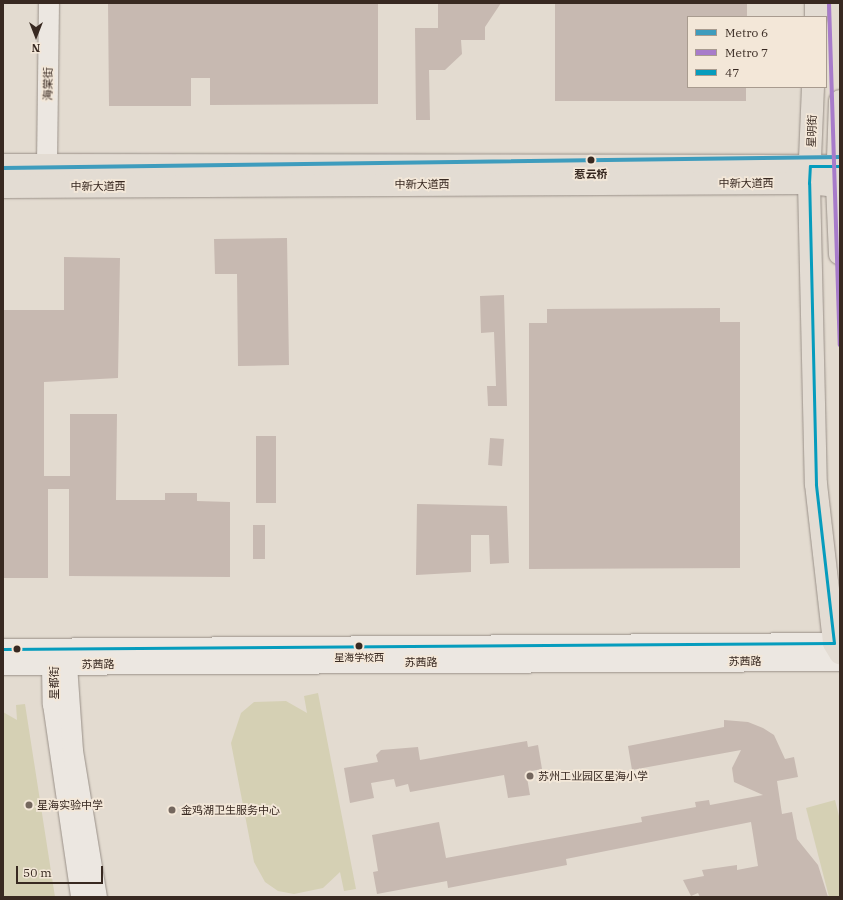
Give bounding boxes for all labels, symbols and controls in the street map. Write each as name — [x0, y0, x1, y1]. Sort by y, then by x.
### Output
north arrow — [16, 16, 56, 56]
legend — [687, 16, 827, 88]
text: Metro 6 — [725, 25, 768, 40]
text: N — [32, 41, 40, 55]
text: Metro 7 — [725, 45, 768, 60]
text: 47 — [725, 65, 739, 80]
street label: 海棠街 — [41, 67, 55, 101]
street label: 星明街 — [805, 114, 819, 148]
marker: 惹云桥 — [585, 154, 597, 166]
place label: 惹云桥 — [575, 167, 607, 181]
street label: 中新大道西 — [719, 176, 773, 190]
street label: 中新大道西 — [395, 177, 449, 191]
street label: 中新大道西 — [71, 179, 125, 193]
marker: 星海学校西 — [354, 641, 364, 651]
unlabelled marker — [12, 644, 22, 654]
place label: 星海学校西 — [334, 652, 384, 664]
street label: 苏茜路 — [729, 654, 761, 668]
street label: 苏茜路 — [405, 655, 437, 669]
street label: 苏茜路 — [82, 657, 114, 671]
street label: 星都街 — [47, 667, 61, 699]
place label: 苏州工业园区星海小学 — [538, 769, 648, 783]
marker: 苏州工业园区星海小学 — [525, 771, 535, 781]
place label: 星海实验中学 — [37, 798, 103, 812]
marker: 星海实验中学 — [24, 800, 34, 810]
place label: 金鸡湖卫生服务中心 — [181, 803, 280, 817]
marker: 金鸡湖卫生服务中心 — [166, 804, 178, 816]
scale bar — [18, 858, 105, 884]
text: 50 m — [23, 865, 52, 880]

